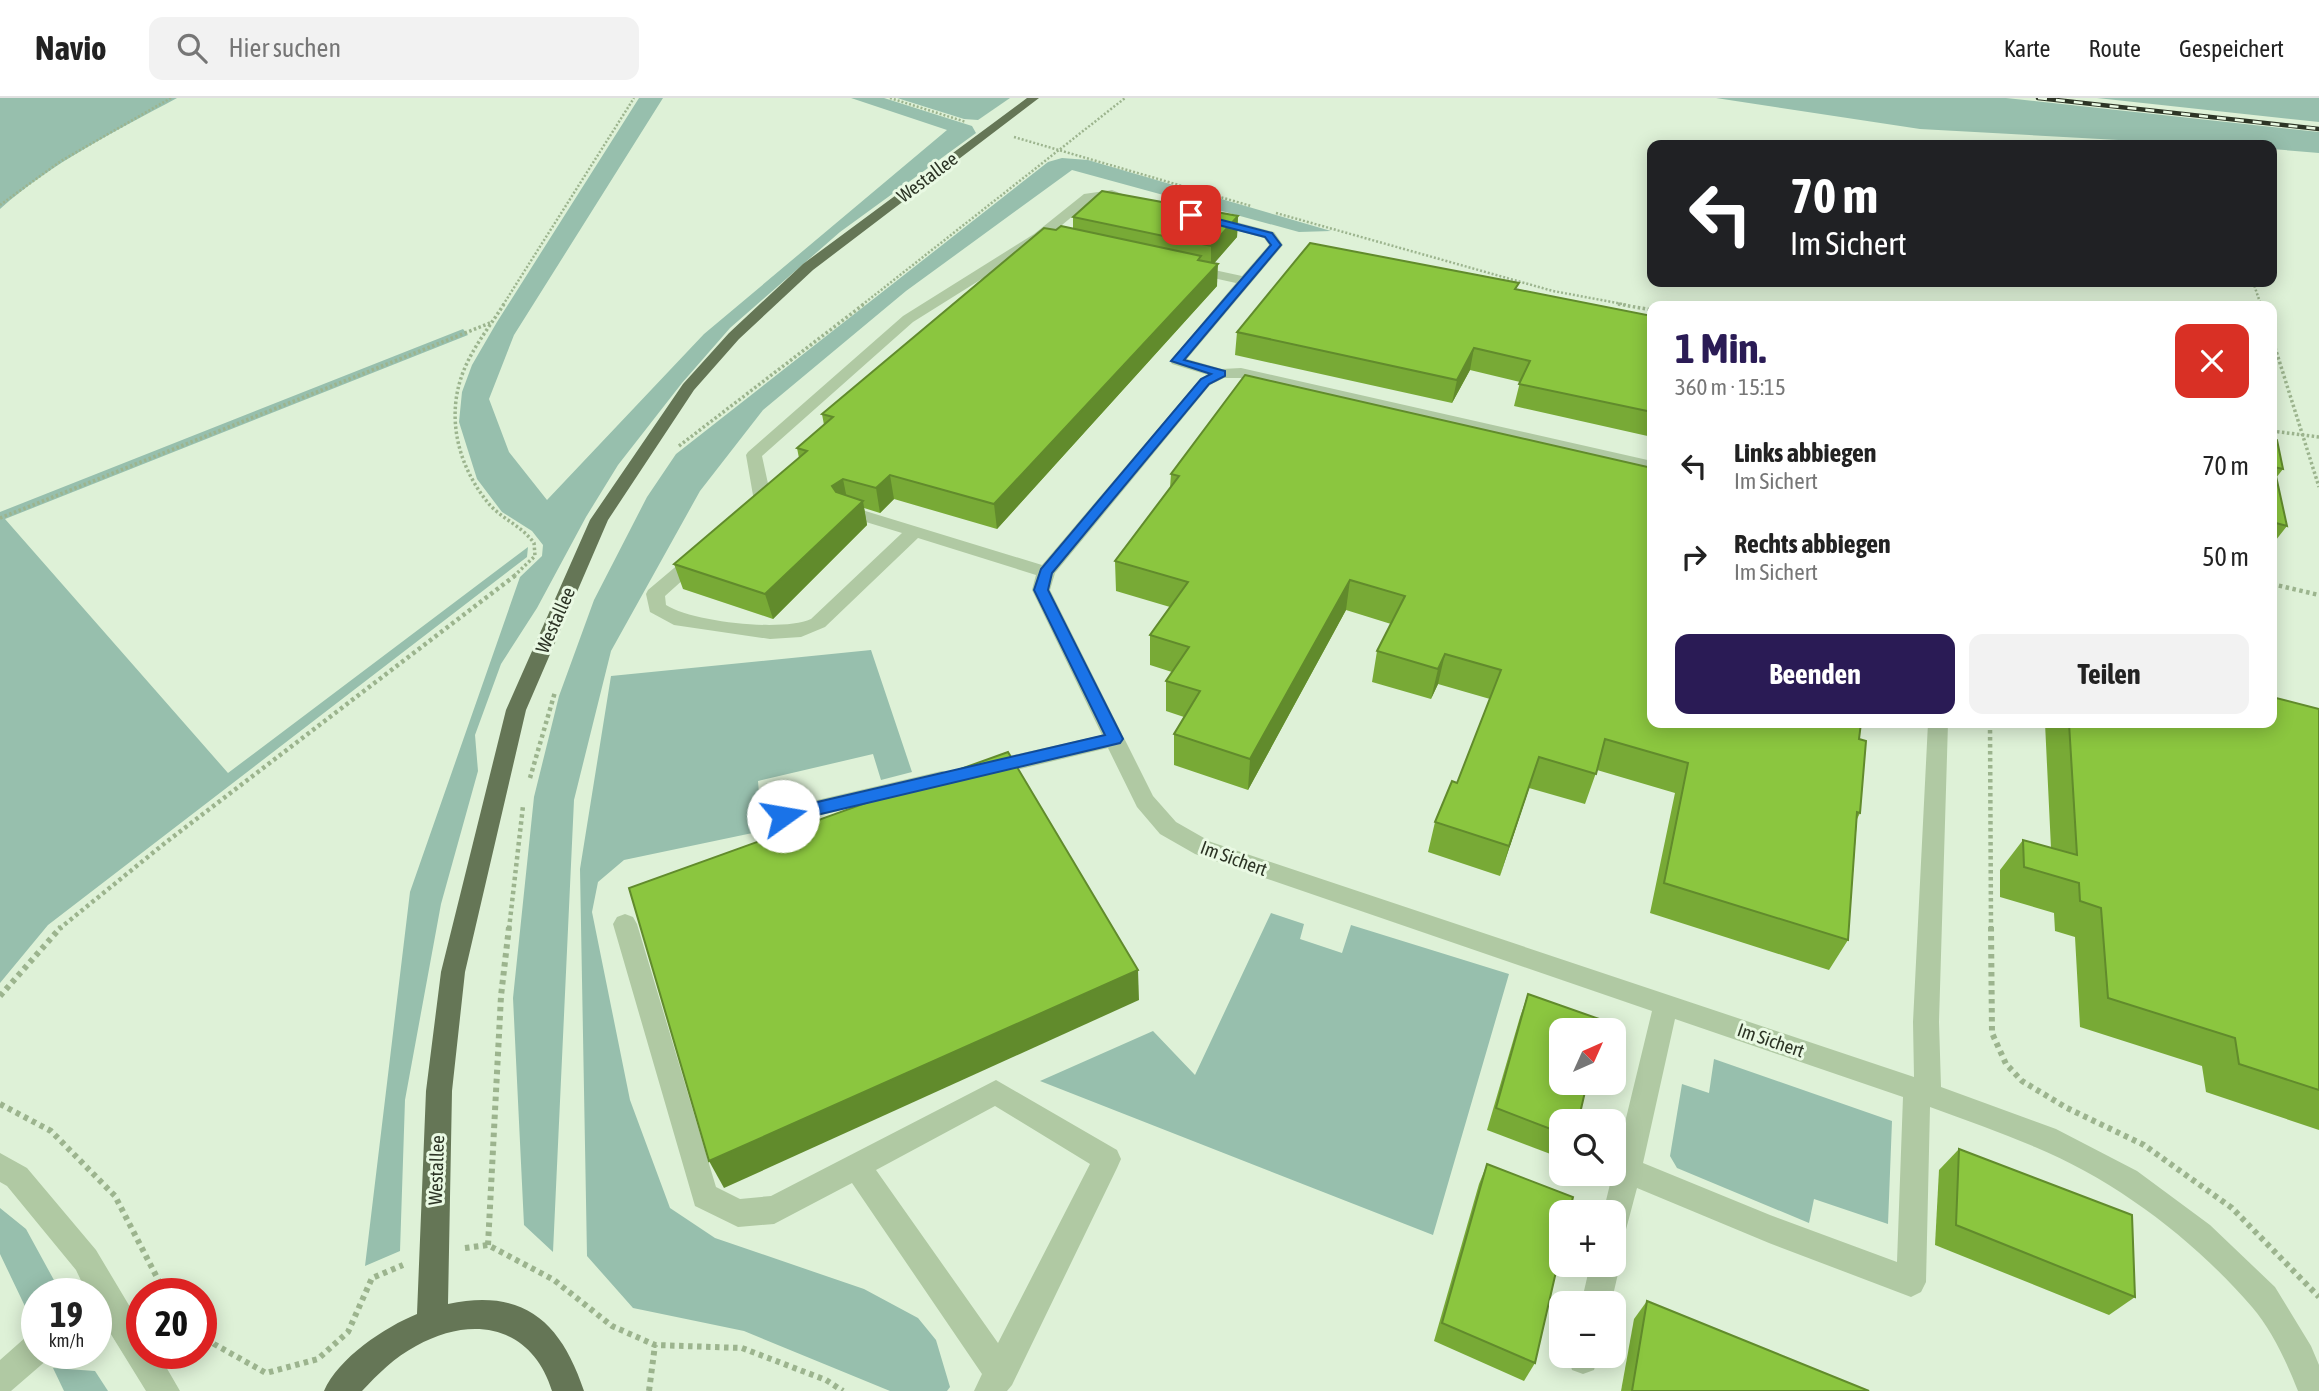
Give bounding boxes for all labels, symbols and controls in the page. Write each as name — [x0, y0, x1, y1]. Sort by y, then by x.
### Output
search box — [149, 17, 639, 80]
text: Navio — [35, 29, 107, 67]
icon: search — [173, 29, 211, 67]
text: Hier suchen — [229, 33, 341, 63]
text: Karte — [2004, 35, 2050, 62]
text: Route — [2088, 35, 2141, 62]
text: Gespeichert — [2179, 35, 2284, 62]
street label: Westallee — [892, 147, 962, 207]
text: 70 m — [1790, 167, 1878, 223]
icon: left — [1675, 168, 1766, 259]
pin — [1161, 185, 1221, 245]
icon: arrive — [1172, 196, 1210, 234]
text: Im Sichert — [1790, 225, 1907, 262]
text: 1 Min. — [1675, 324, 1766, 372]
button: close — [2175, 324, 2249, 398]
text: 360 m · 15:15 — [1675, 374, 1786, 400]
text: Links abbiegen — [1734, 438, 1876, 468]
icon: left — [1675, 447, 1713, 485]
text: 70 m — [2202, 451, 2249, 481]
text: Im Sichert — [1734, 468, 1818, 494]
text: Rechts abbiegen — [1734, 529, 1891, 559]
icon: right — [1675, 538, 1713, 576]
text: 50 m — [2202, 542, 2249, 572]
text: Im Sichert — [1734, 559, 1818, 585]
street label: Westallee — [531, 584, 579, 656]
button: Beenden — [1675, 634, 1955, 714]
button: Teilen — [1969, 634, 2249, 714]
position arrow — [746, 779, 820, 853]
street label: Im Sichert — [1198, 836, 1270, 880]
north arrow — [1549, 1018, 1626, 1096]
map controls — [1549, 1018, 1626, 1368]
street label: Im Sichert — [1735, 1018, 1807, 1062]
button: search — [1549, 1109, 1626, 1186]
street label: Westallee — [424, 1135, 448, 1205]
button: + — [1549, 1200, 1626, 1277]
speed limit sign: 20 — [126, 1278, 217, 1369]
button: − — [1549, 1291, 1626, 1368]
text: 19 — [50, 1294, 83, 1334]
text: km/h — [49, 1330, 84, 1351]

